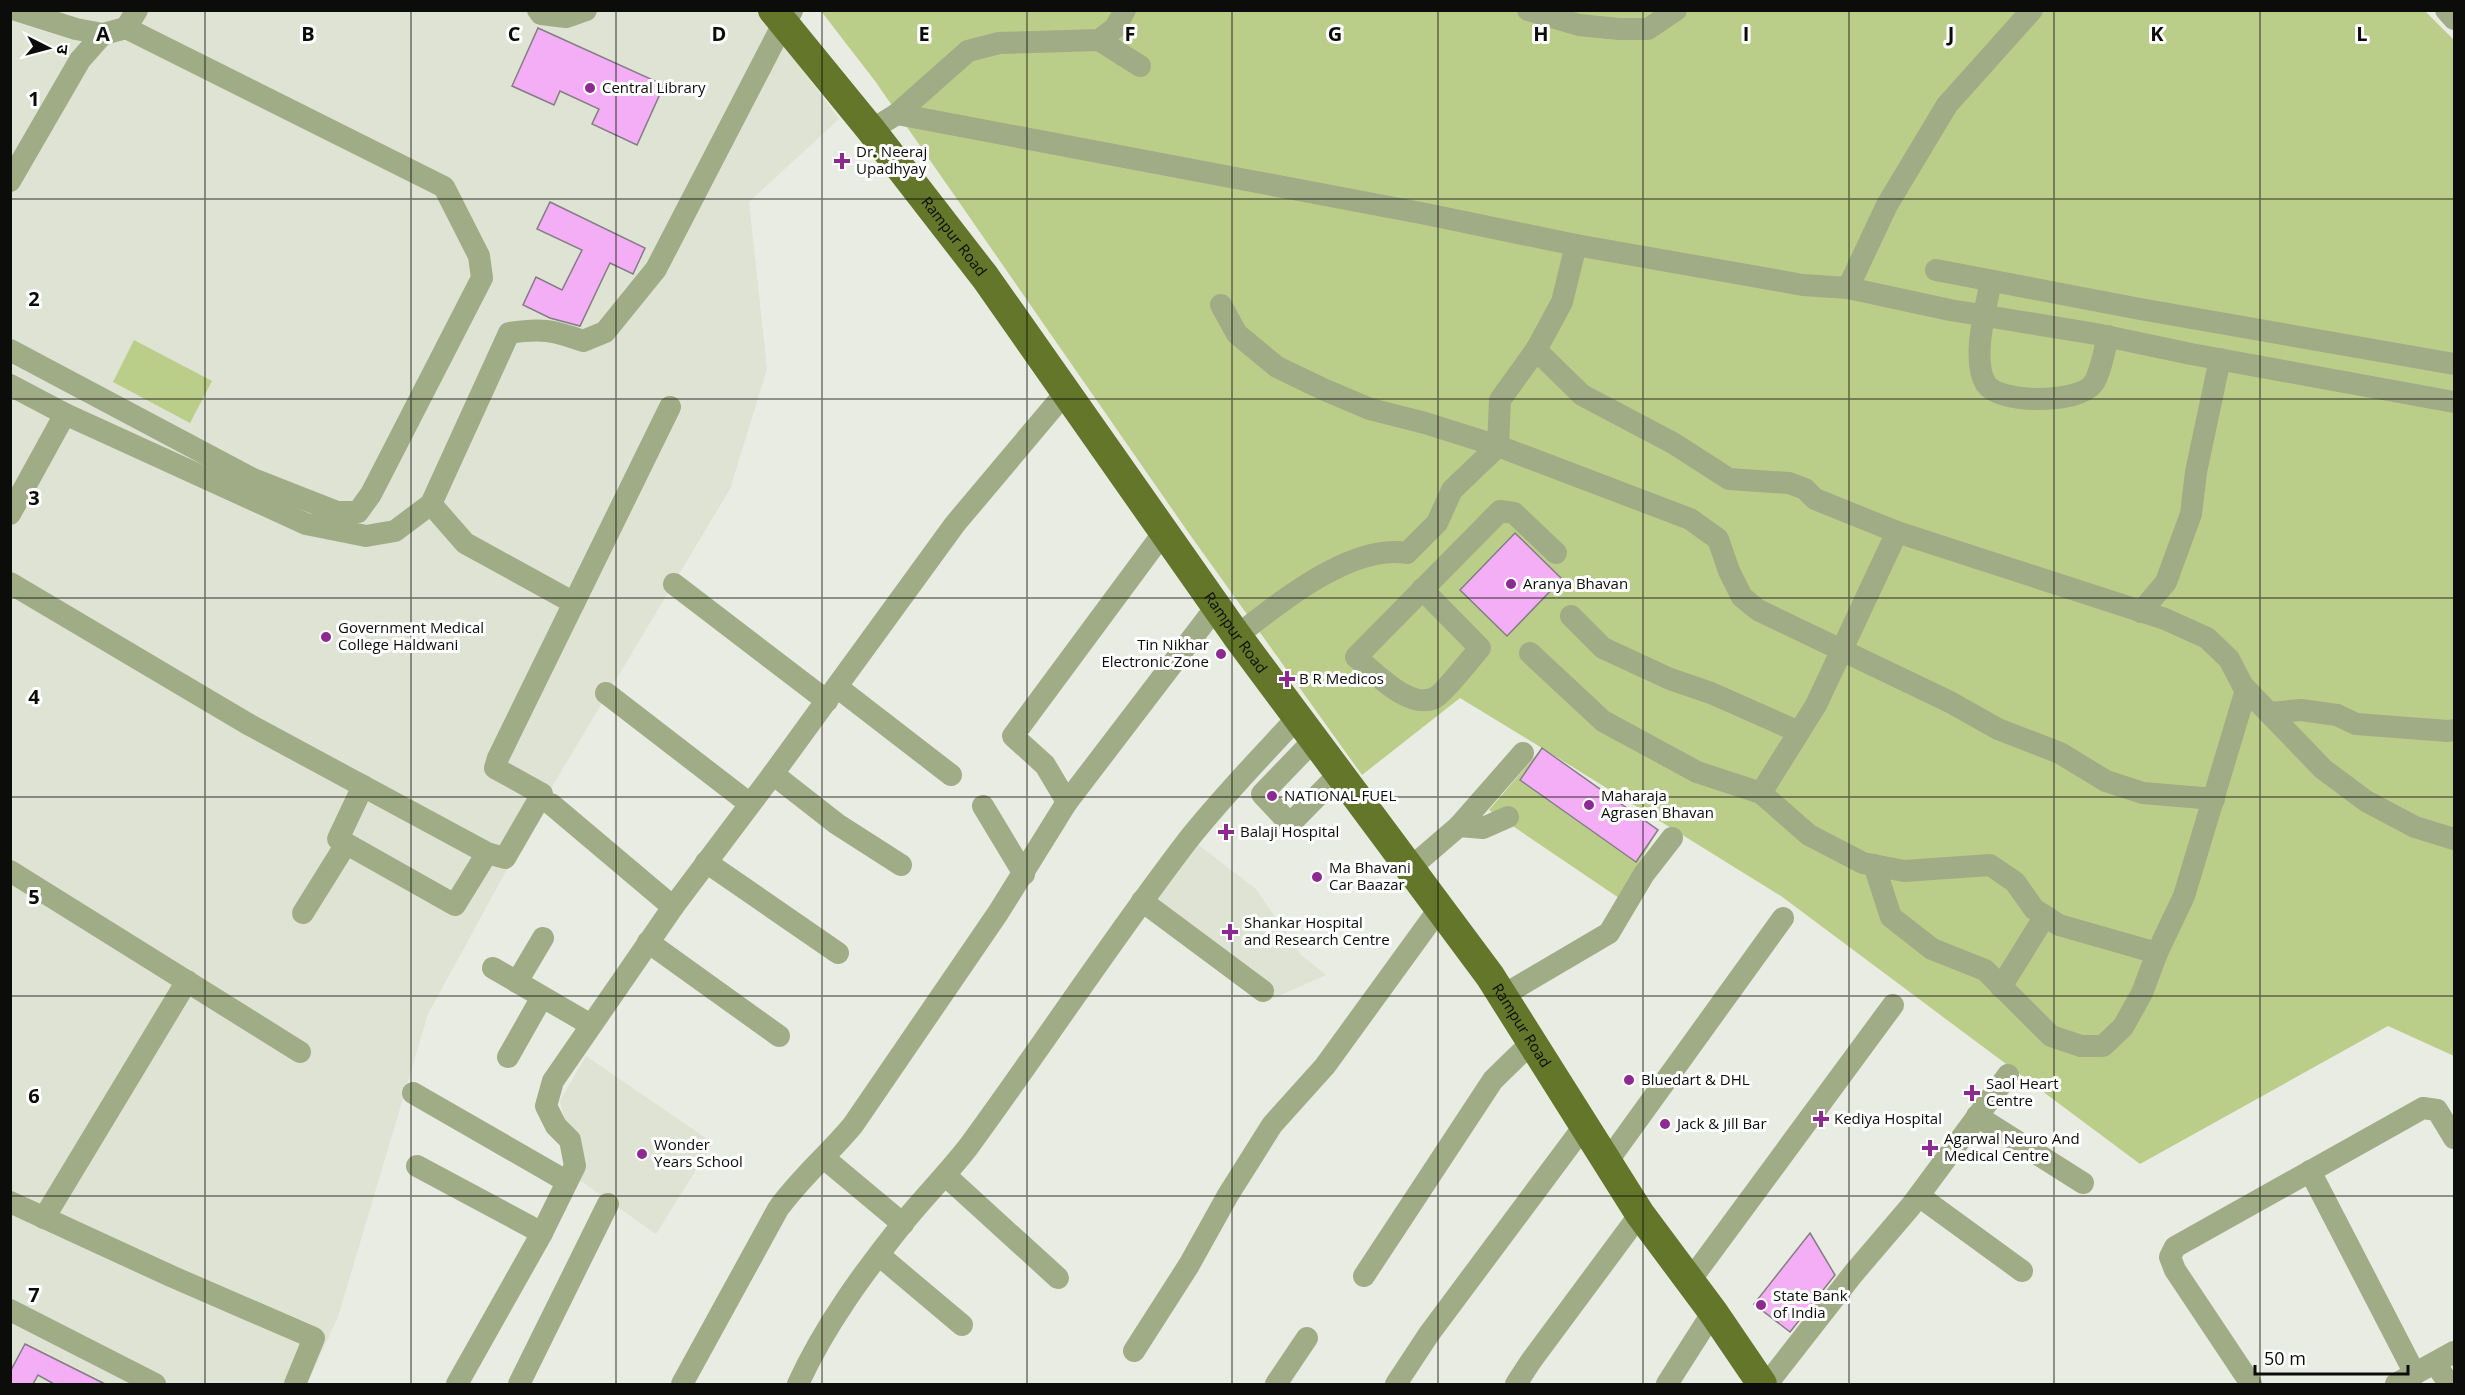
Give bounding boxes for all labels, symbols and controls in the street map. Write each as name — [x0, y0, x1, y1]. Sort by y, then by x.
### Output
north arrow — [18, 18, 78, 78]
text: A — [96, 20, 110, 47]
text: B — [301, 20, 315, 47]
text: C — [508, 20, 521, 47]
text: D — [712, 20, 726, 47]
text: E — [918, 20, 930, 47]
text: F — [1125, 20, 1135, 47]
text: G — [1328, 20, 1342, 47]
text: H — [1533, 20, 1549, 47]
text: I — [1743, 20, 1749, 47]
text: J — [1946, 20, 1954, 47]
text: K — [2150, 20, 2164, 47]
text: L — [2356, 20, 2368, 47]
text: उ — [51, 44, 74, 56]
place label: Central Library — [602, 77, 706, 97]
marker: Central Library — [583, 81, 597, 95]
text: 1 — [28, 85, 40, 112]
place label: Dr. Neeraj Upadhyay — [856, 141, 927, 178]
marker: Dr. Neeraj Upadhyay — [833, 152, 851, 170]
street label: Rampur Road — [917, 192, 992, 280]
text: 2 — [28, 285, 40, 312]
text: 3 — [28, 484, 40, 511]
place label: Aranya Bhavan — [1523, 573, 1628, 593]
marker: Aranya Bhavan — [1504, 577, 1518, 591]
street label: Rampur Road — [1200, 588, 1272, 677]
place label: Government Medical College Haldwani — [338, 617, 484, 654]
marker: Government Medical College Haldwani — [319, 630, 333, 644]
place label: Tin Nikhar Electronic Zone — [1101, 634, 1209, 671]
marker: Tin Nikhar Electronic Zone — [1214, 647, 1228, 661]
place label: B R Medicos — [1299, 668, 1384, 688]
marker: B R Medicos — [1280, 672, 1294, 686]
text: 4 — [28, 683, 40, 710]
place label: NATIONAL FUEL — [1284, 785, 1396, 805]
place label: Maharaja Agrasen Bhavan — [1601, 785, 1714, 822]
marker: NATIONAL FUEL — [1265, 789, 1279, 803]
marker: Maharaja Agrasen Bhavan — [1582, 798, 1596, 812]
place label: Balaji Hospital — [1240, 821, 1339, 841]
marker: Balaji Hospital — [1217, 823, 1235, 841]
place label: Ma Bhavani Car Baazar — [1329, 857, 1411, 894]
marker: Ma Bhavani Car Baazar — [1310, 870, 1324, 884]
text: 5 — [28, 883, 40, 910]
place label: Shankar Hospital and Research Centre — [1244, 912, 1390, 949]
marker: Shankar Hospital and Research Centre — [1221, 923, 1239, 941]
street label: Rampur Road — [1488, 979, 1556, 1071]
place label: Bluedart & DHL — [1641, 1069, 1750, 1089]
marker: Bluedart & DHL — [1622, 1073, 1636, 1087]
place label: Saol Heart Centre — [1986, 1073, 2059, 1110]
text: 6 — [28, 1082, 40, 1109]
marker: Saol Heart Centre — [1963, 1084, 1981, 1102]
place label: Kediya Hospital — [1834, 1108, 1942, 1128]
marker: Kediya Hospital — [1812, 1110, 1830, 1128]
place label: Jack & Jill Bar — [1675, 1113, 1767, 1133]
marker: Jack & Jill Bar — [1658, 1117, 1672, 1131]
place label: Agarwal Neuro And Medical Centre — [1944, 1128, 2080, 1165]
place label: Wonder Years School — [654, 1134, 743, 1171]
marker: Agarwal Neuro And Medical Centre — [1921, 1139, 1939, 1157]
marker: Wonder Years School — [635, 1147, 649, 1161]
text: 7 — [28, 1281, 40, 1308]
place label: State Bank of India — [1773, 1285, 1848, 1322]
marker: State Bank of India — [1754, 1298, 1768, 1312]
scale bar — [2255, 1338, 2408, 1376]
text: 50 m — [2264, 1346, 2306, 1370]

